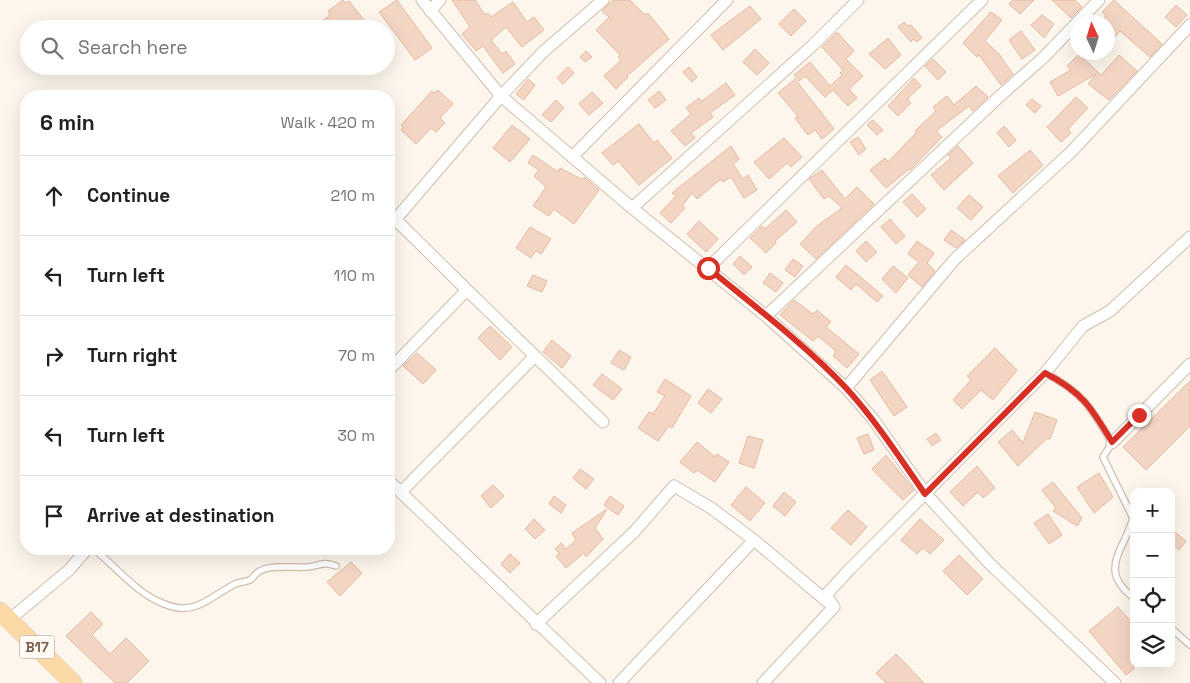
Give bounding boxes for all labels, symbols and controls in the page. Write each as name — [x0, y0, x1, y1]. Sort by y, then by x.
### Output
north arrow — [1070, 15, 1115, 60]
search box — [20, 20, 395, 75]
icon: search — [38, 34, 66, 62]
text: Search here — [78, 35, 188, 60]
text: 6 min — [40, 109, 95, 136]
text: Walk · 420 m — [280, 112, 375, 133]
icon: ahead — [40, 182, 68, 210]
text: Continue — [87, 183, 170, 208]
text: 210 m — [331, 185, 375, 206]
route start — [697, 257, 720, 280]
icon: left — [40, 262, 68, 290]
text: Turn left — [87, 263, 165, 288]
text: 110 m — [333, 265, 375, 286]
icon: right — [40, 342, 68, 370]
text: Turn right — [87, 343, 177, 368]
text: 70 m — [338, 345, 375, 366]
route end — [1128, 404, 1151, 427]
icon: left — [40, 422, 68, 450]
text: Turn left — [87, 423, 165, 448]
text: 30 m — [337, 425, 375, 446]
map controls — [1130, 488, 1175, 668]
button: + — [1130, 488, 1175, 533]
icon: arrive — [40, 502, 68, 530]
text: Arrive at destination — [87, 503, 275, 528]
button: − — [1130, 533, 1175, 578]
button: locate — [1130, 578, 1175, 623]
button: layers — [1130, 623, 1175, 668]
road number: B17 — [20, 636, 54, 659]

